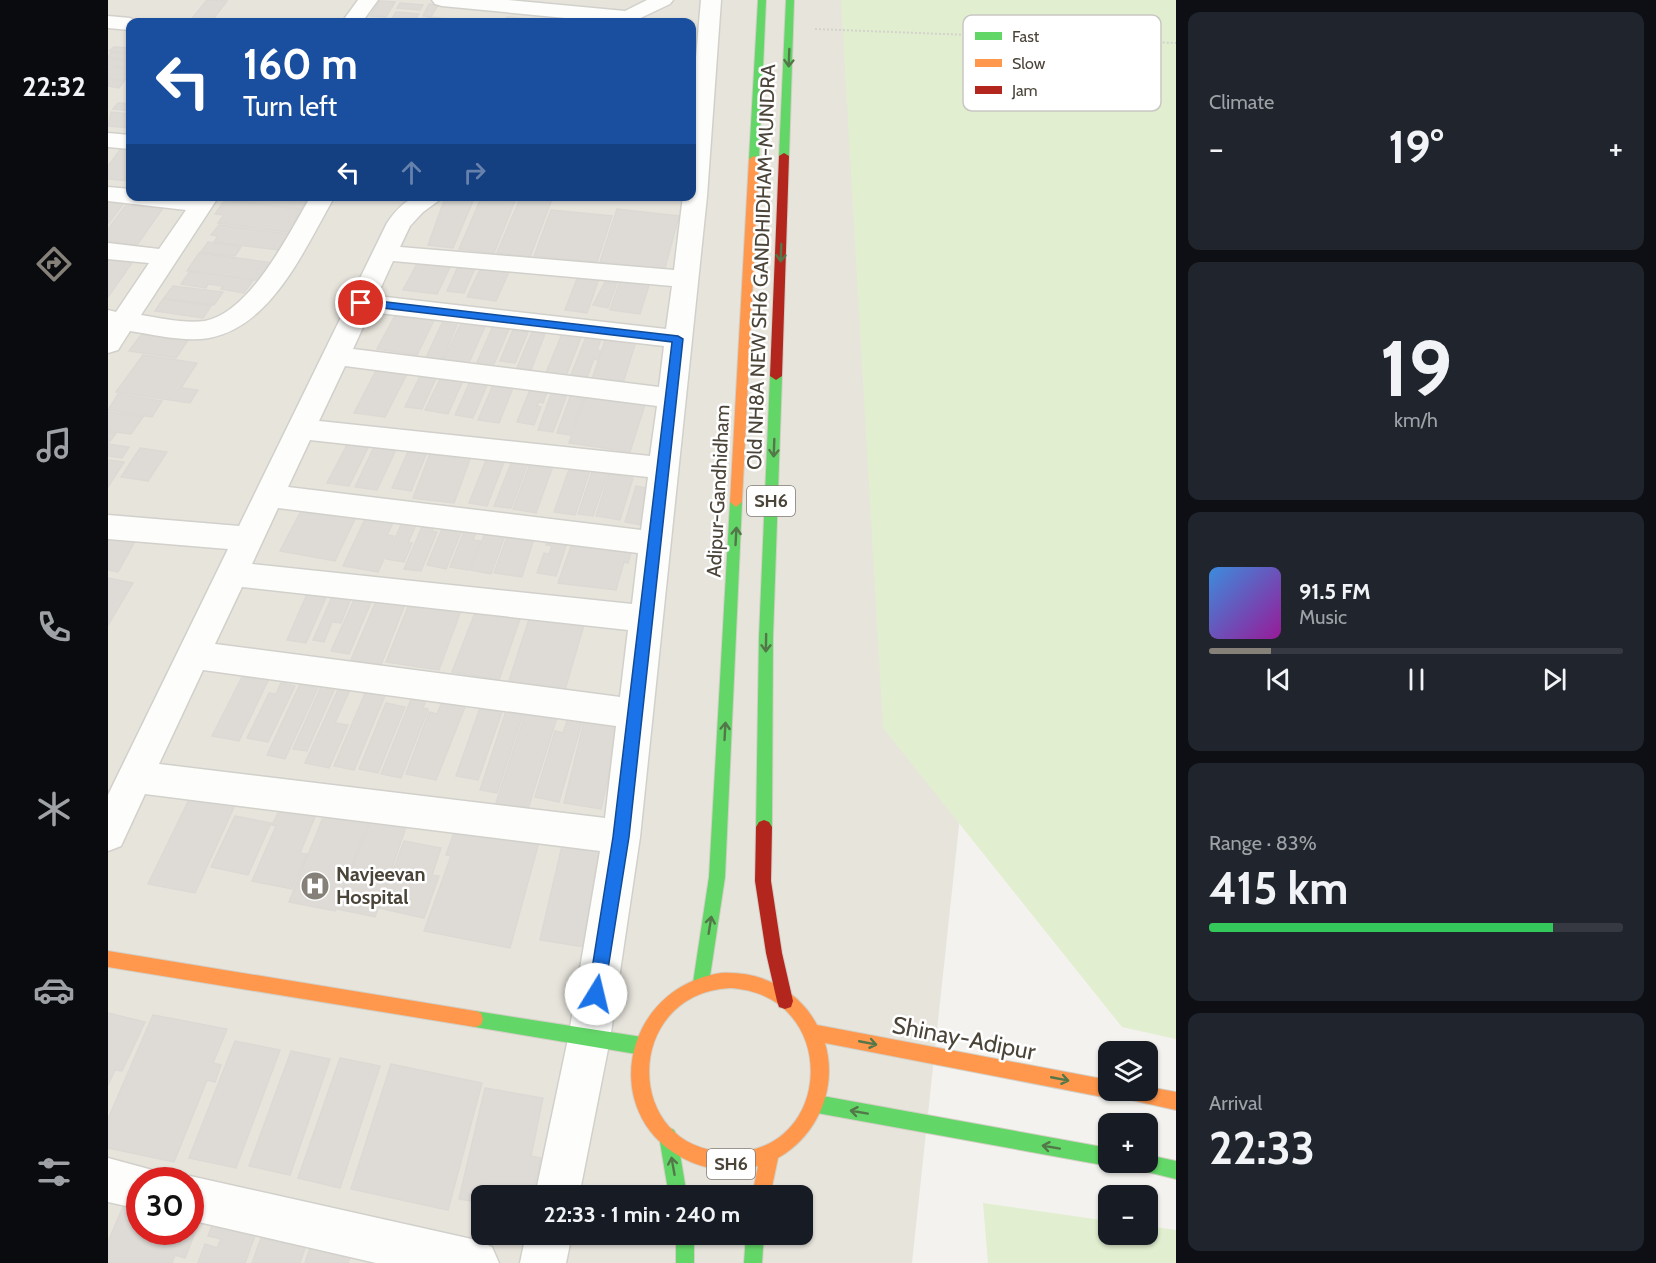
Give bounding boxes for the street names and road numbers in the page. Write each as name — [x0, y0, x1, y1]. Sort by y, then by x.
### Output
street label: Old NH8A NEW SH6 GANDHIDHAM-MUNDRA — [742, 63, 780, 470]
street label: Adipur-Gandhidham — [701, 404, 735, 578]
road number: SH6 — [747, 486, 795, 516]
street label: Shinay-Adipur — [890, 1010, 1038, 1066]
road number: SH6 — [707, 1149, 755, 1179]

